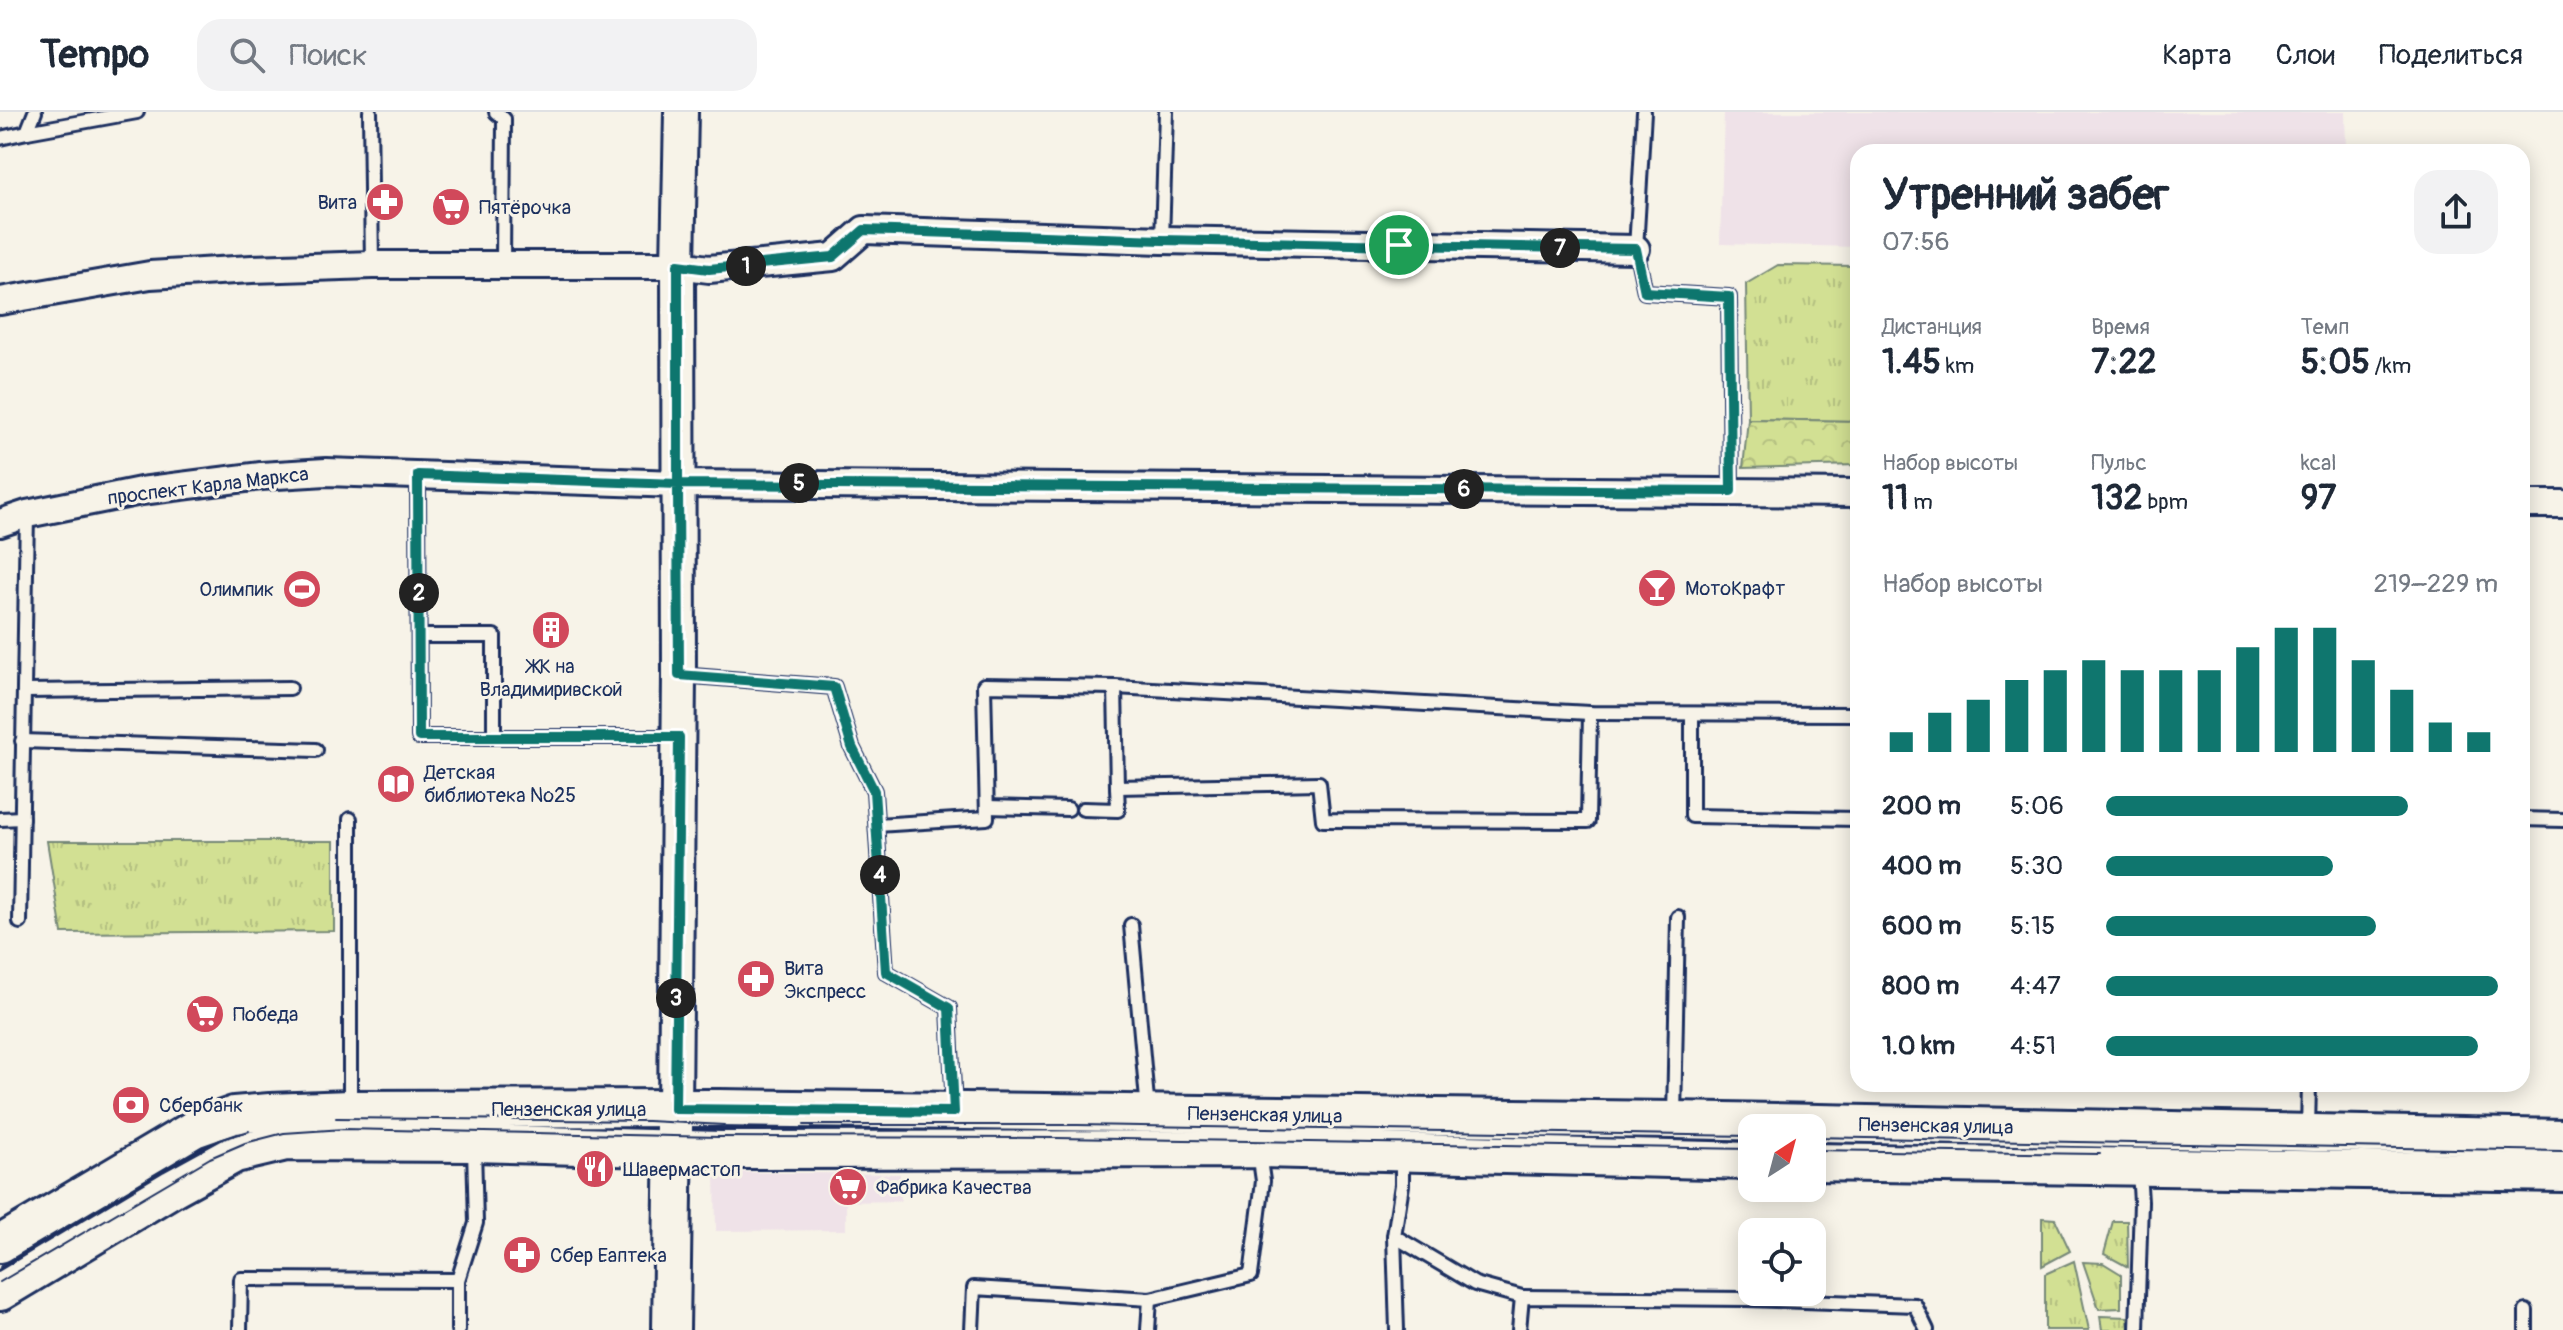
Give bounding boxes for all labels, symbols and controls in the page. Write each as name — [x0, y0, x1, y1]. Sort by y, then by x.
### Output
search box — [197, 19, 757, 91]
text: Tempo — [40, 31, 149, 79]
icon: search — [225, 33, 269, 77]
text: Поиск — [289, 37, 367, 74]
text: Карта — [2162, 38, 2232, 73]
text: Слои — [2276, 38, 2335, 73]
text: Поделиться — [2379, 38, 2523, 73]
text: Утренний забег — [1882, 168, 2169, 223]
button: share — [2414, 170, 2498, 254]
pharmacy icon: Вита — [364, 181, 406, 223]
supermarket icon: Пятёрочка — [430, 186, 472, 228]
place label: Вита — [317, 190, 357, 215]
place label: Пятёрочка — [479, 195, 571, 220]
pin — [1365, 211, 1433, 279]
icon: arrive — [1377, 223, 1421, 267]
text: 07:56 — [1882, 226, 1950, 258]
pin: 7 — [1540, 228, 1580, 268]
text: 7 — [1554, 234, 1566, 262]
pin: 1 — [726, 246, 766, 286]
text: 1 — [742, 252, 750, 280]
text: Дистанция — [1882, 313, 1982, 341]
text: Время — [2091, 313, 2150, 341]
text: Темп — [2301, 313, 2349, 341]
text: 1.45 — [1882, 341, 1941, 384]
text: 7:22 — [2091, 341, 2156, 384]
text: 5:05 — [2301, 341, 2370, 384]
text: km — [1941, 352, 1974, 380]
text: /km — [2370, 352, 2411, 380]
text: Набор высоты — [1882, 449, 2018, 477]
text: Пульс — [2091, 449, 2147, 477]
text: kcal — [2301, 449, 2336, 477]
street label: проспект Карла Маркса — [106, 461, 310, 511]
pin: 5 — [779, 463, 819, 503]
text: 5 — [793, 469, 805, 497]
pin: 6 — [1444, 469, 1484, 509]
text: 6 — [1458, 475, 1470, 503]
text: 11 — [1882, 477, 1909, 520]
text: 132 — [2091, 477, 2143, 520]
text: 97 — [2301, 477, 2336, 520]
text: m — [1909, 488, 1933, 516]
text: bpm — [2143, 488, 2188, 516]
bar icon: МотоКрафт — [1636, 567, 1678, 609]
sports icon: Олимпик — [281, 568, 323, 610]
text: Набор высоты — [1882, 568, 2043, 600]
text: 219–229 m — [2373, 568, 2498, 600]
pin: 2 — [399, 573, 439, 613]
place label: МотоКрафт — [1685, 576, 1785, 601]
place label: Олимпик — [199, 577, 274, 602]
text: 2 — [413, 579, 425, 607]
building icon: ЖК на Владимиривской — [530, 609, 572, 651]
place label: ЖК на Владимиривской — [479, 654, 623, 702]
place label: Детская библиотека №25 — [423, 760, 576, 808]
library icon: Детская библиотека №25 — [375, 763, 417, 805]
text: 200 m — [1882, 790, 1961, 822]
text: 5:06 — [2010, 790, 2064, 822]
text: 400 m — [1882, 850, 1961, 882]
text: 5:30 — [2010, 850, 2063, 882]
pin: 4 — [860, 855, 900, 895]
text: 4 — [874, 861, 886, 889]
text: 600 m — [1882, 910, 1961, 942]
text: 5:15 — [2010, 910, 2055, 942]
place label: Вита Экспресс — [784, 956, 866, 1004]
pharmacy icon: Вита Экспресс — [735, 958, 777, 1000]
text: 800 m — [1882, 970, 1959, 1002]
text: 4:47 — [2010, 970, 2061, 1002]
pin: 3 — [656, 978, 696, 1018]
text: 3 — [670, 984, 682, 1012]
supermarket icon: Победа — [184, 993, 226, 1035]
place label: Победа — [233, 1002, 298, 1027]
text: 1.0 km — [1882, 1030, 1955, 1062]
text: 4:51 — [2010, 1030, 2056, 1062]
bank icon: Сбербанк — [110, 1084, 152, 1126]
place label: Сбербанк — [159, 1093, 243, 1118]
street label: Пензенская улица — [492, 1097, 646, 1122]
street label: Пензенская улица — [1187, 1101, 1343, 1129]
street label: Пензенская улица — [1858, 1112, 2014, 1140]
north arrow — [1738, 1114, 1826, 1202]
map controls — [1738, 1114, 1826, 1306]
restaurant icon: Шавермастоп — [574, 1148, 616, 1190]
place label: Шавермастоп — [623, 1157, 741, 1182]
supermarket icon: Фабрика Качества — [827, 1166, 869, 1208]
place label: Фабрика Качества — [876, 1175, 1032, 1200]
button: locate — [1738, 1218, 1826, 1306]
pharmacy icon: Сбер Еаптека — [501, 1234, 543, 1276]
place label: Сбер Еаптека — [550, 1243, 667, 1268]

